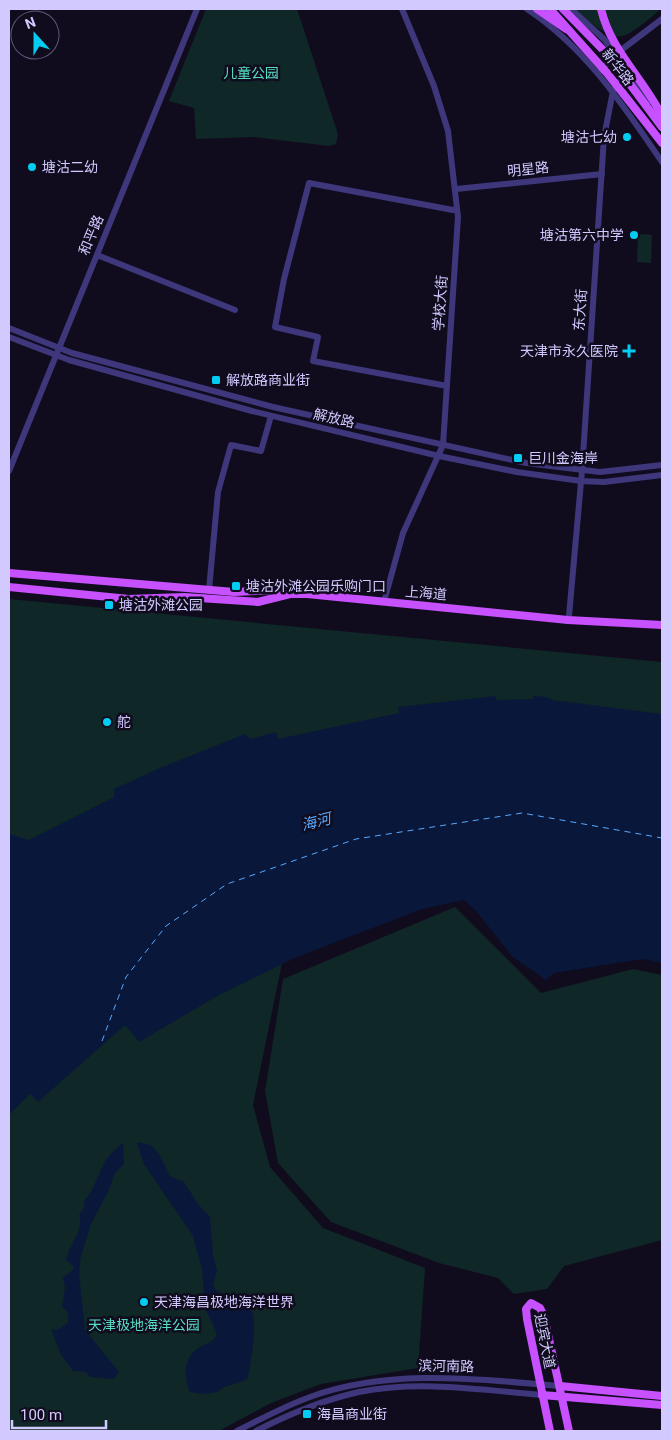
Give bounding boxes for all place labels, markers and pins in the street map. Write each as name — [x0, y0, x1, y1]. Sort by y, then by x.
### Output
place label: 塘沽七幼 — [561, 129, 617, 145]
marker: 塘沽七幼 — [621, 131, 633, 143]
place label: 塘沽二幼 — [42, 159, 98, 175]
marker: 塘沽二幼 — [26, 161, 38, 173]
place label: 塘沽第六中学 — [540, 227, 624, 243]
marker: 塘沽第六中学 — [628, 229, 640, 241]
place label: 天津市永久医院 — [520, 343, 618, 359]
marker: 天津市永久医院 — [622, 344, 636, 358]
place label: 解放路商业街 — [226, 372, 310, 388]
marker: 解放路商业街 — [210, 374, 222, 386]
place label: 巨川金海岸 — [528, 450, 598, 466]
marker: 巨川金海岸 — [512, 452, 524, 464]
place label: 塘沽外滩公园乐购门口 — [246, 578, 386, 594]
marker: 塘沽外滩公园乐购门口 — [230, 580, 242, 592]
place label: 塘沽外滩公园 — [119, 597, 203, 613]
marker: 塘沽外滩公园 — [103, 599, 115, 611]
place label: 舵 — [117, 714, 131, 730]
marker: 舵 — [101, 716, 113, 728]
place label: 天津海昌极地海洋世界 — [154, 1294, 294, 1310]
marker: 天津海昌极地海洋世界 — [138, 1296, 150, 1308]
place label: 海昌商业街 — [317, 1406, 387, 1422]
marker: 海昌商业街 — [301, 1408, 313, 1420]

